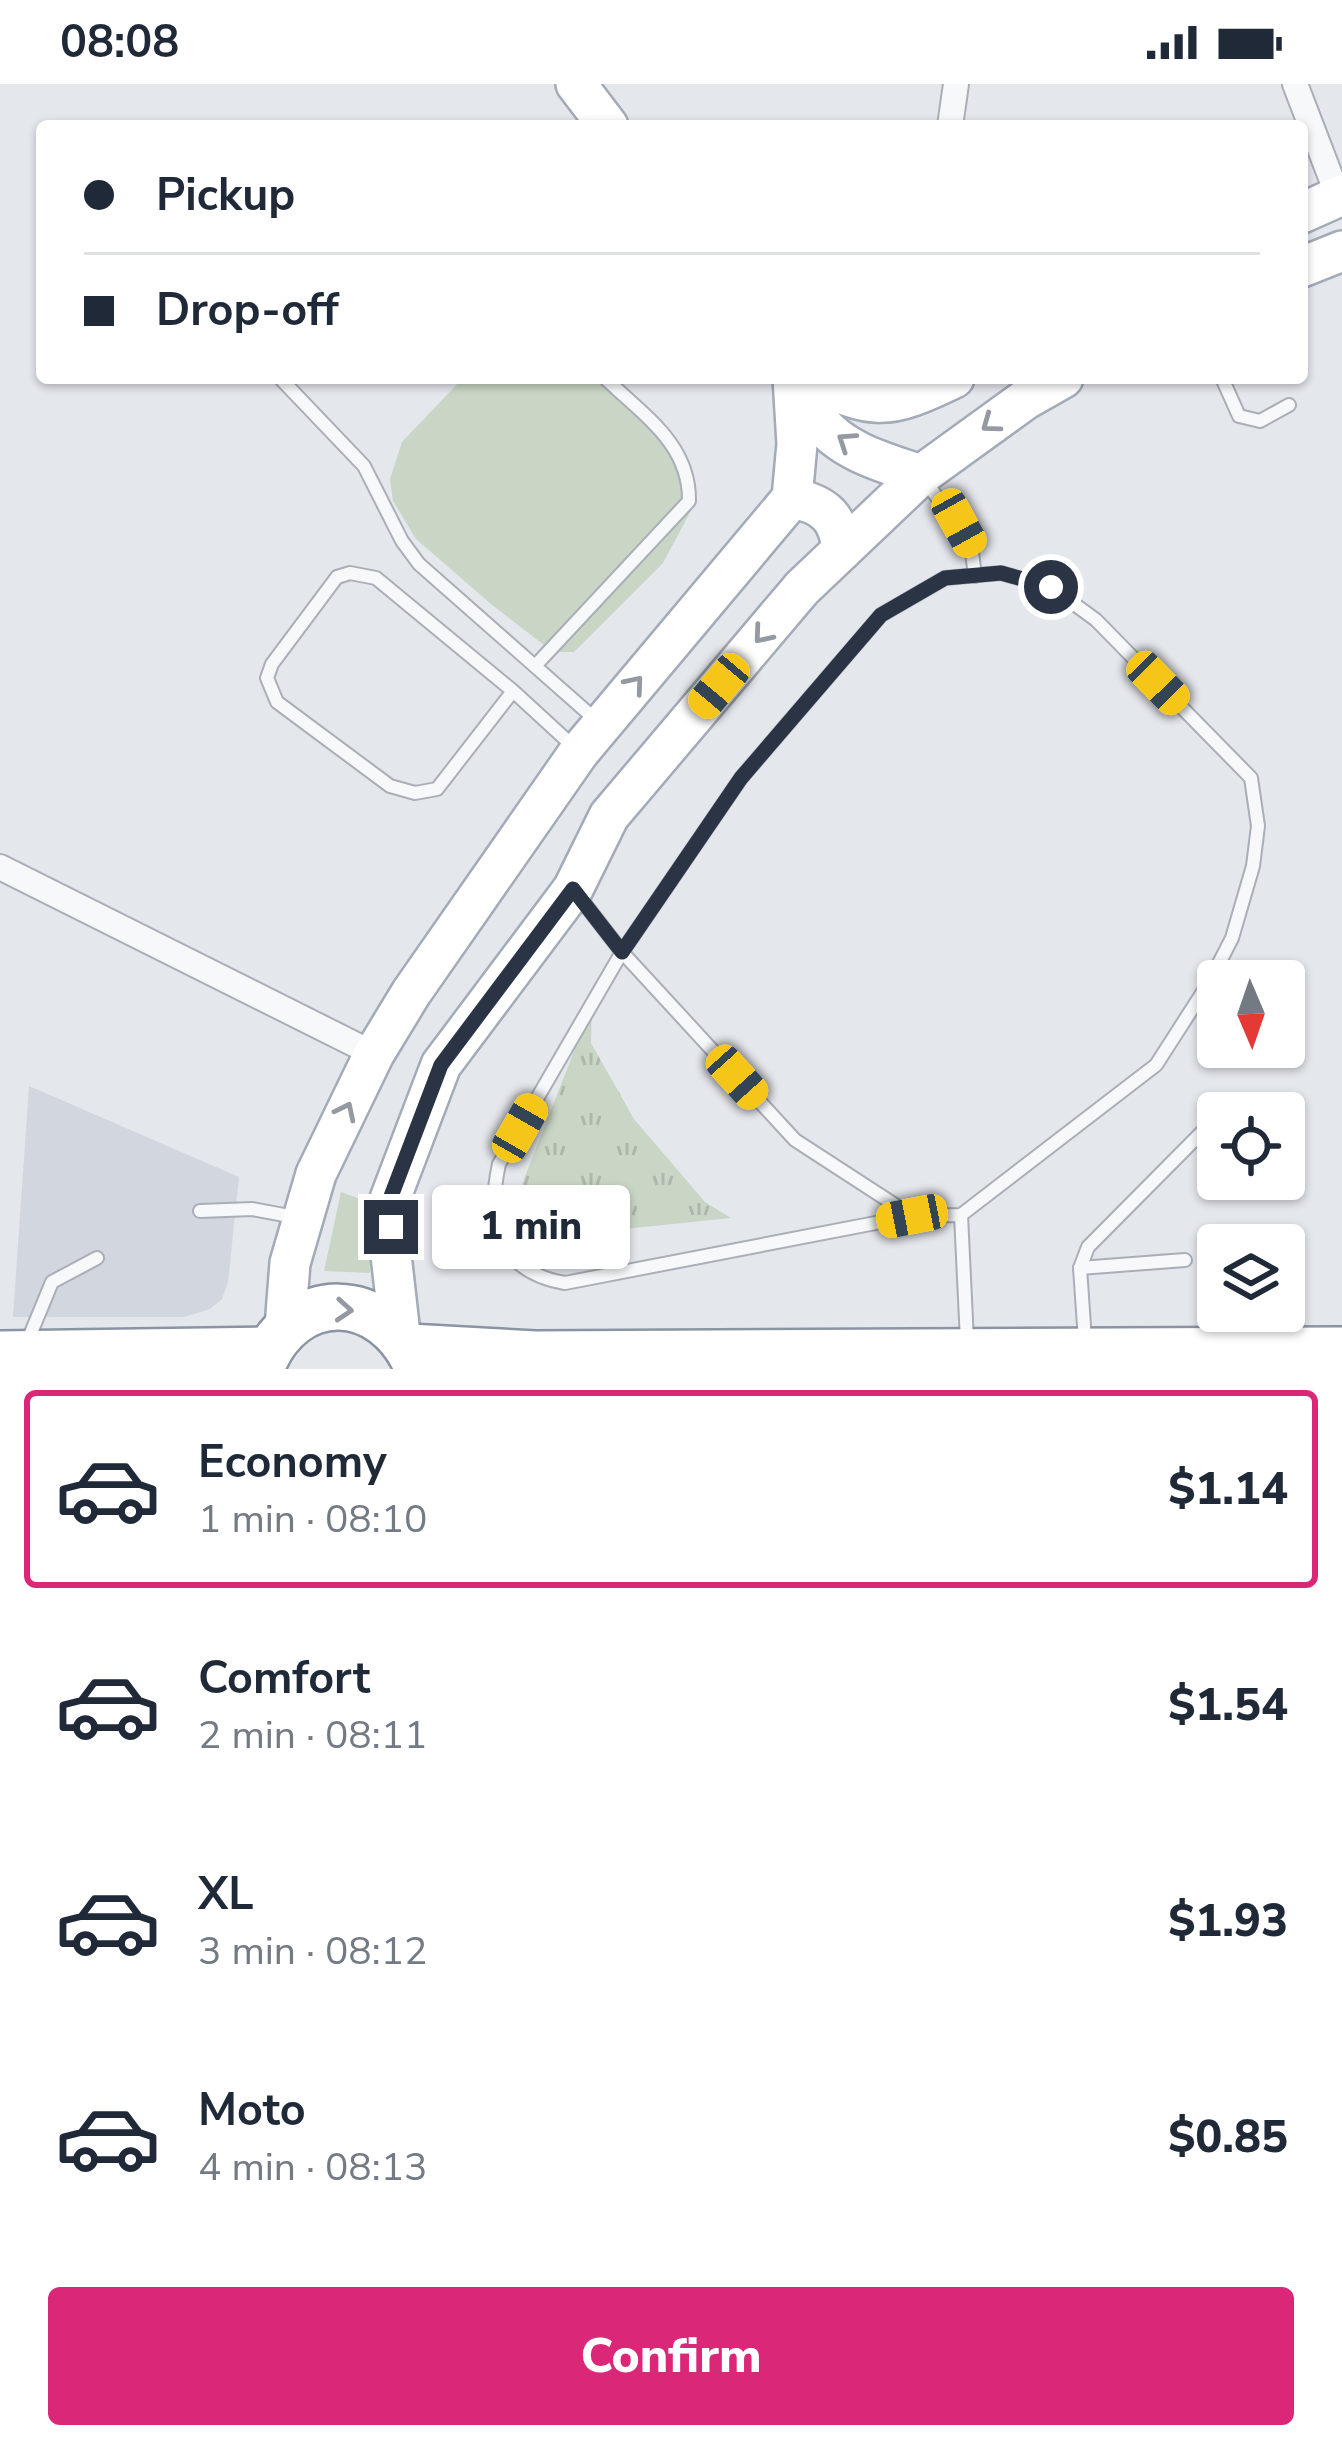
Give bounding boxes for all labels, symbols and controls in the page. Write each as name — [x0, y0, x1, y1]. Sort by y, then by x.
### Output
text: 08:08 — [60, 12, 179, 73]
text: Pickup — [156, 165, 295, 226]
text: Drop-off — [156, 280, 339, 341]
one-way arrow — [982, 410, 1003, 432]
one-way arrow — [837, 434, 859, 456]
car — [926, 483, 992, 563]
route start — [1024, 560, 1078, 614]
one-way arrow — [755, 621, 777, 643]
car — [1120, 645, 1196, 721]
car — [682, 647, 756, 725]
one-way arrow — [620, 676, 642, 698]
north arrow — [1197, 960, 1305, 1068]
map controls — [1197, 960, 1305, 1332]
car — [700, 1038, 774, 1116]
car — [486, 1088, 554, 1168]
button: locate — [1197, 1092, 1305, 1200]
one-way arrow — [332, 1102, 356, 1123]
callout: 1 min — [433, 1185, 631, 1269]
car — [873, 1191, 951, 1241]
route end — [364, 1200, 418, 1254]
text: 1 min — [480, 1200, 582, 1253]
button: layers — [1197, 1224, 1305, 1332]
one-way arrow — [335, 1297, 354, 1323]
text: Economy — [198, 1432, 387, 1493]
icon: car — [54, 1435, 162, 1543]
text: $1.14 — [1168, 1459, 1288, 1520]
text: 1 min · 08:10 — [198, 1493, 427, 1546]
text: Comfort — [198, 1648, 370, 1709]
icon: car — [54, 1651, 162, 1759]
text: $1.54 — [1168, 1675, 1288, 1736]
text: 2 min · 08:11 — [198, 1709, 427, 1762]
text: XL — [198, 1864, 254, 1925]
icon: car — [54, 1867, 162, 1975]
text: $1.93 — [1168, 1891, 1288, 1952]
text: 3 min · 08:12 — [198, 1925, 427, 1978]
text: Moto — [198, 2080, 306, 2141]
icon: car — [54, 2083, 162, 2191]
text: $0.85 — [1168, 2107, 1288, 2168]
text: 4 min · 08:13 — [198, 2141, 427, 2194]
button: Confirm — [48, 2287, 1294, 2425]

